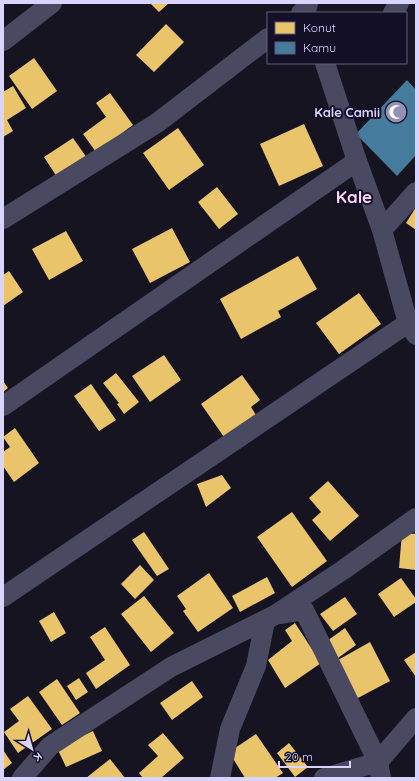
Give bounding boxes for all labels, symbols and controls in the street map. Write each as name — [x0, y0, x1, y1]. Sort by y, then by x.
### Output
legend — [267, 12, 407, 64]
text: Konut — [303, 20, 336, 35]
text: Kamu — [303, 40, 336, 55]
mosque icon: Kale Camii — [383, 99, 409, 125]
place label: Kale Camii — [314, 104, 380, 120]
district label: Kale — [336, 186, 372, 207]
north arrow — [12, 729, 52, 769]
scale bar — [279, 743, 350, 769]
text: K — [31, 749, 45, 765]
text: 20 m — [285, 749, 313, 764]

